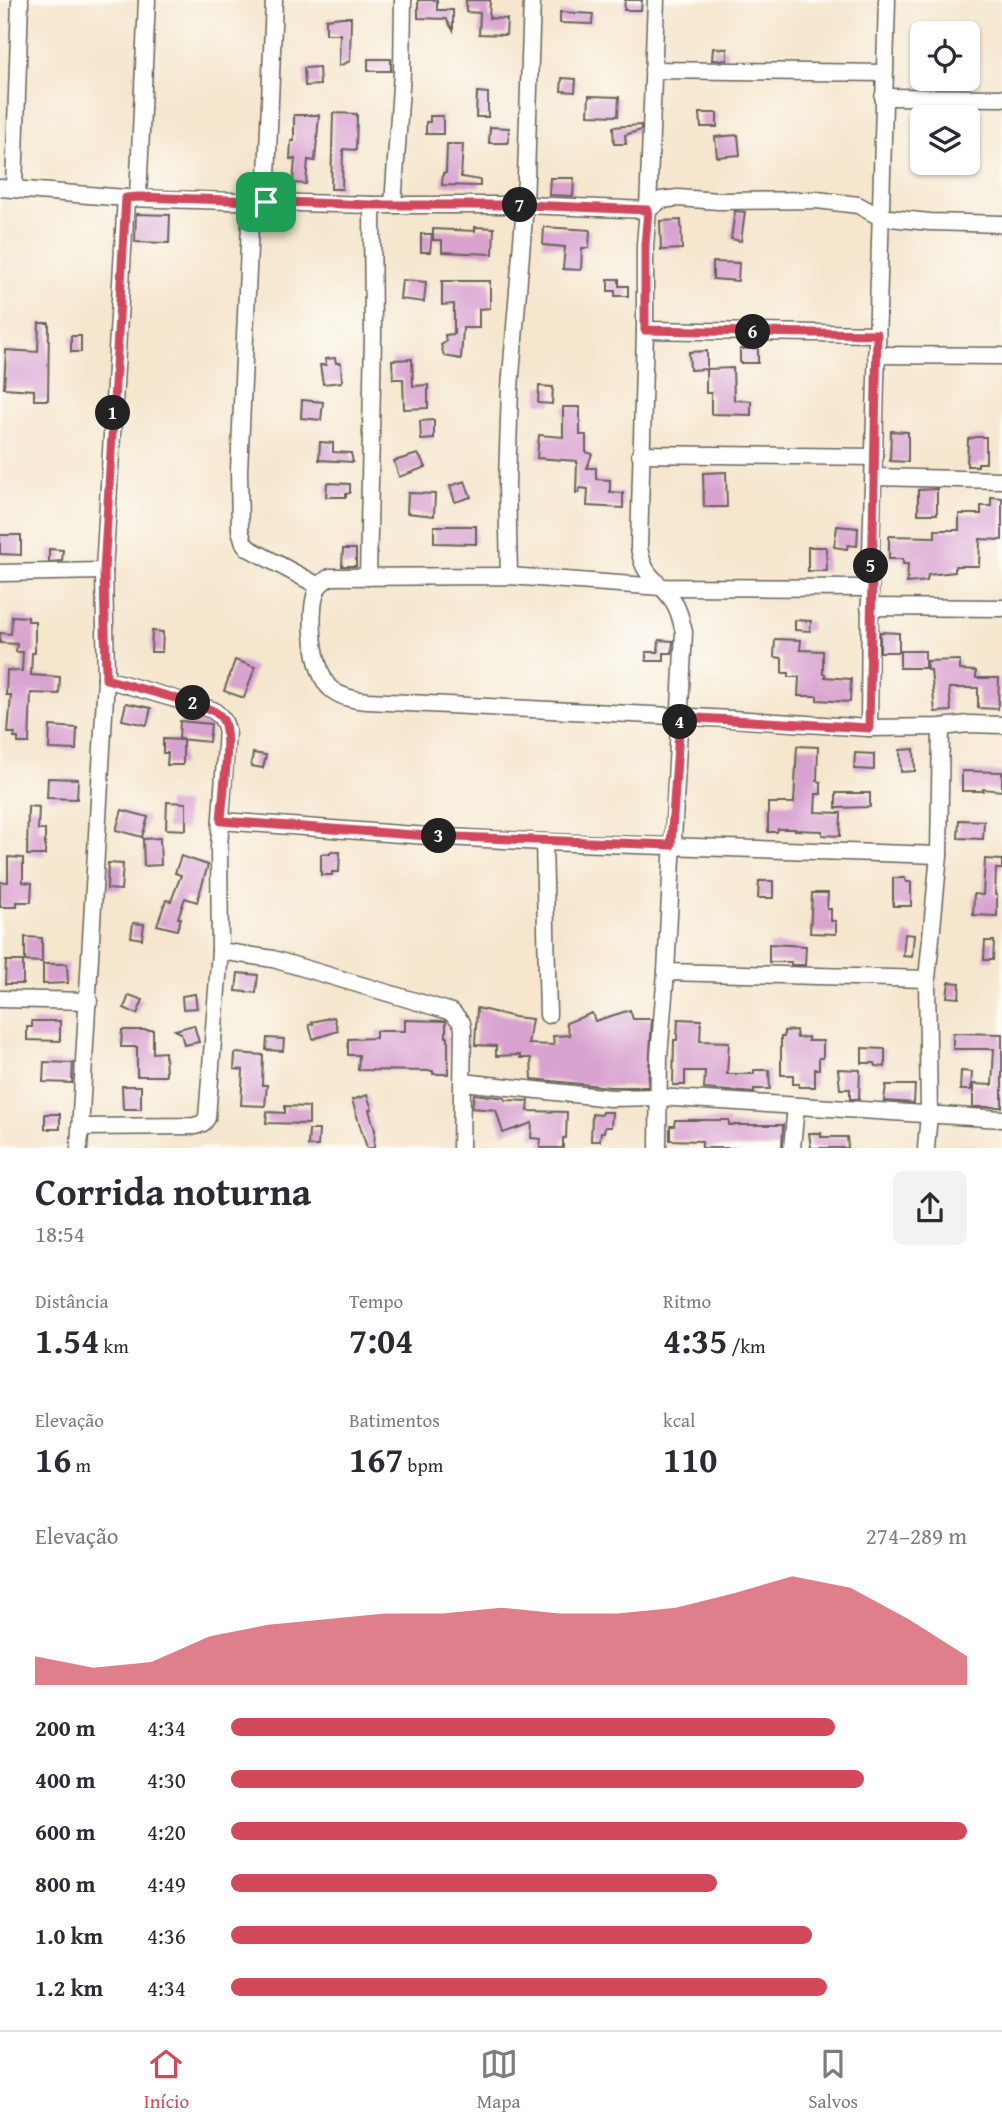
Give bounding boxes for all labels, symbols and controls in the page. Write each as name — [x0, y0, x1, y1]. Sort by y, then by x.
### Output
map controls — [910, 21, 980, 175]
button: locate — [910, 21, 980, 91]
button: layers — [910, 105, 980, 175]
pin — [236, 172, 296, 232]
icon: arrive — [247, 183, 285, 221]
pin: 7 — [503, 188, 538, 222]
text: 7 — [515, 190, 524, 218]
pin: 6 — [736, 314, 770, 350]
text: 6 — [748, 317, 757, 345]
pin: 1 — [96, 396, 130, 430]
text: 1 — [108, 398, 117, 426]
pin: 5 — [854, 548, 888, 584]
text: 5 — [866, 551, 875, 579]
pin: 2 — [176, 686, 210, 720]
text: 2 — [188, 688, 197, 716]
pin: 4 — [662, 704, 698, 740]
text: 4 — [675, 707, 684, 735]
pin: 3 — [422, 818, 457, 854]
text: 3 — [434, 821, 443, 849]
text: Corrida noturna — [35, 1163, 311, 1219]
button: share — [893, 1171, 967, 1245]
text: 18:54 — [35, 1217, 85, 1250]
text: Distância — [35, 1287, 109, 1315]
text: Tempo — [349, 1287, 403, 1315]
text: Ritmo — [663, 1287, 711, 1315]
text: 1.54 — [35, 1315, 99, 1366]
text: 7:04 — [349, 1315, 413, 1366]
text: 4:35 — [663, 1315, 727, 1366]
text: km — [99, 1332, 129, 1360]
text: /km — [727, 1332, 766, 1360]
text: Elevação — [35, 1406, 104, 1434]
text: Batimentos — [349, 1406, 440, 1434]
text: kcal — [663, 1406, 695, 1434]
text: 16 — [35, 1434, 71, 1485]
text: 167 — [349, 1434, 403, 1485]
text: 110 — [663, 1434, 717, 1485]
text: m — [71, 1451, 91, 1479]
text: bpm — [403, 1451, 443, 1479]
text: Elevação — [35, 1519, 119, 1552]
text: 274–289 m — [866, 1519, 967, 1552]
text: 200 m — [35, 1711, 96, 1744]
text: 4:34 — [147, 1711, 186, 1744]
text: 400 m — [35, 1763, 96, 1796]
text: 4:30 — [147, 1763, 186, 1796]
text: 600 m — [35, 1815, 96, 1848]
text: 4:20 — [147, 1815, 186, 1848]
text: 800 m — [35, 1867, 96, 1900]
text: 4:49 — [147, 1867, 186, 1900]
text: 1.0 km — [35, 1919, 103, 1952]
text: 4:36 — [147, 1919, 186, 1952]
text: 1.2 km — [35, 1971, 103, 2004]
text: 4:34 — [147, 1971, 186, 2004]
tab: Início — [144, 2045, 189, 2115]
tab: Mapa — [477, 2045, 521, 2115]
tab: Salvos — [808, 2045, 858, 2115]

